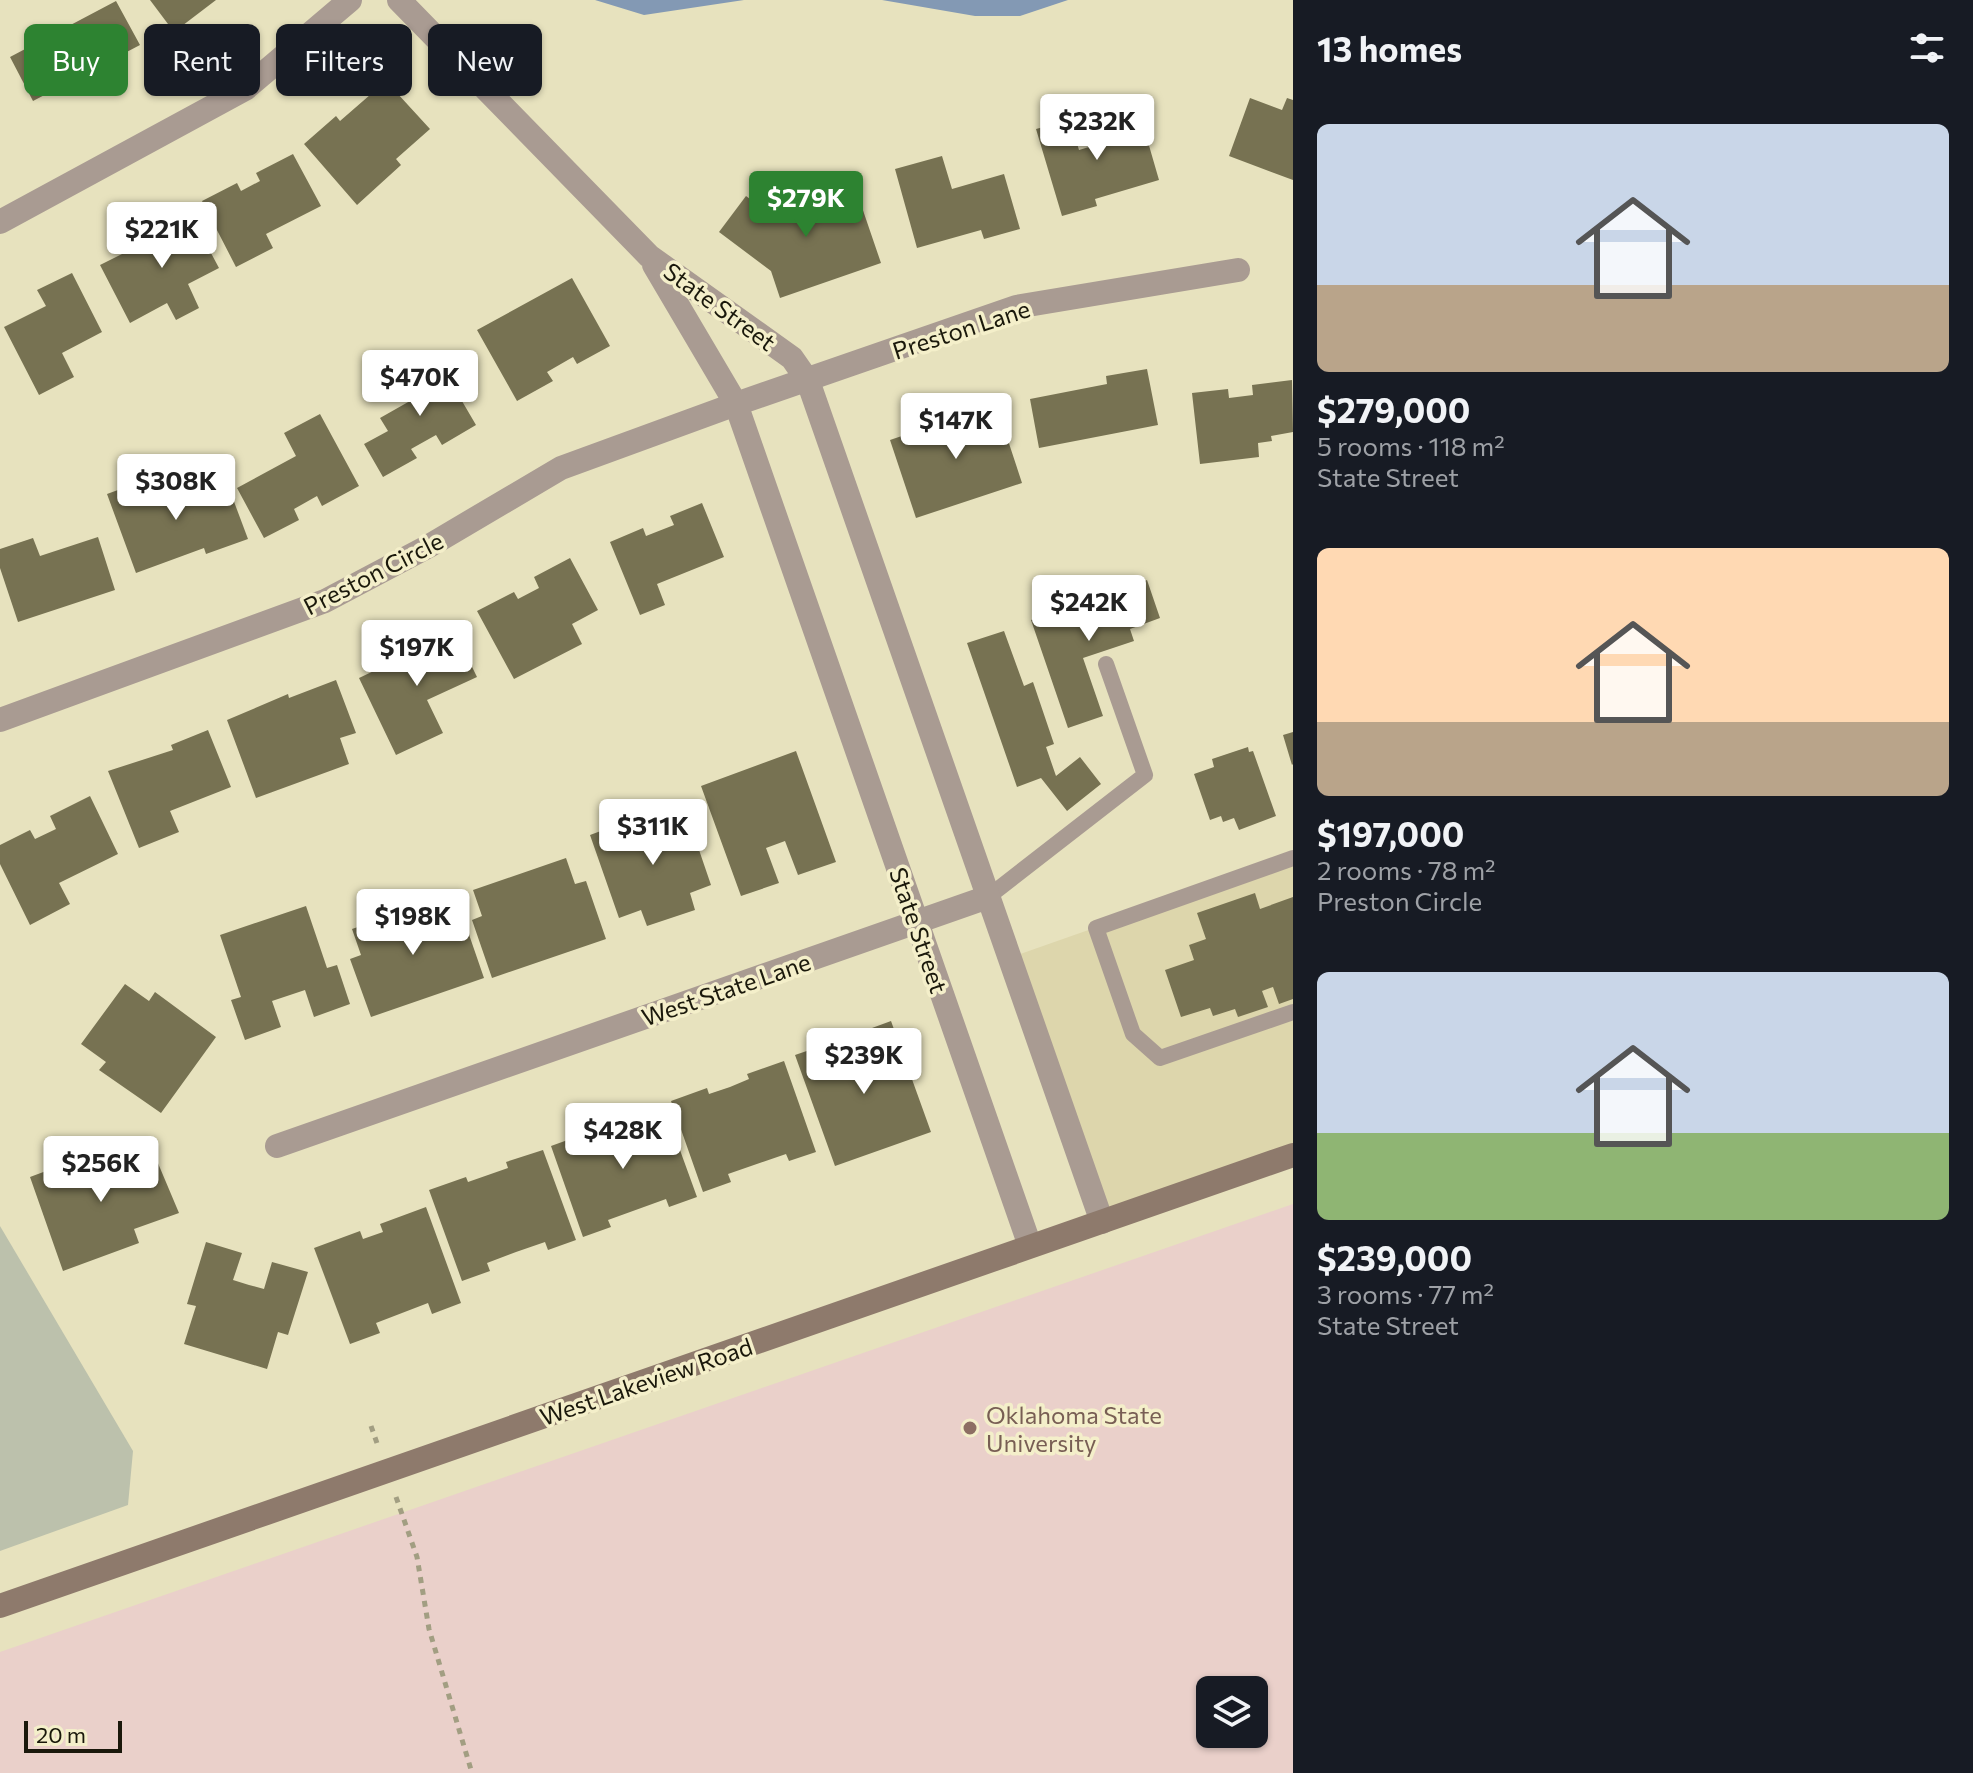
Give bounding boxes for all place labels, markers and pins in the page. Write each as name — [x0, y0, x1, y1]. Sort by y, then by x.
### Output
pin: $232K — [1041, 94, 1153, 162]
pin: $279K — [750, 171, 862, 239]
pin: $221K — [106, 202, 218, 270]
pin: $470K — [364, 350, 476, 418]
pin: $147K — [900, 393, 1012, 461]
pin: $308K — [120, 454, 232, 522]
pin: $242K — [1033, 575, 1145, 643]
pin: $197K — [361, 620, 473, 688]
pin: $311K — [597, 799, 709, 867]
pin: $198K — [357, 889, 469, 957]
pin: $239K — [808, 1028, 920, 1096]
pin: $428K — [567, 1103, 679, 1171]
pin: $256K — [45, 1136, 157, 1204]
place label: Oklahoma State University — [986, 1400, 1162, 1457]
marker: Oklahoma State University — [961, 1419, 979, 1437]

